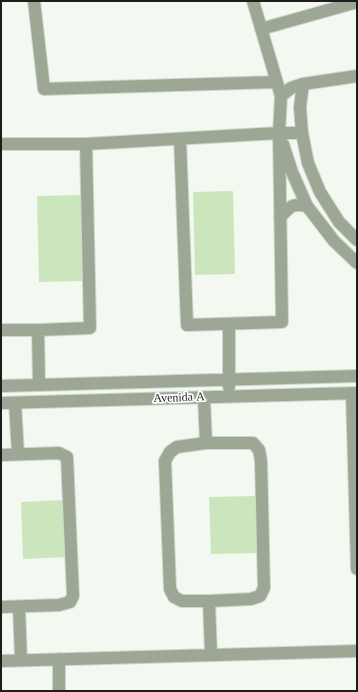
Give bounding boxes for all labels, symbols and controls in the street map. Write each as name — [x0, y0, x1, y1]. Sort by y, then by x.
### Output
street label: Avenida A — [153, 390, 205, 406]

